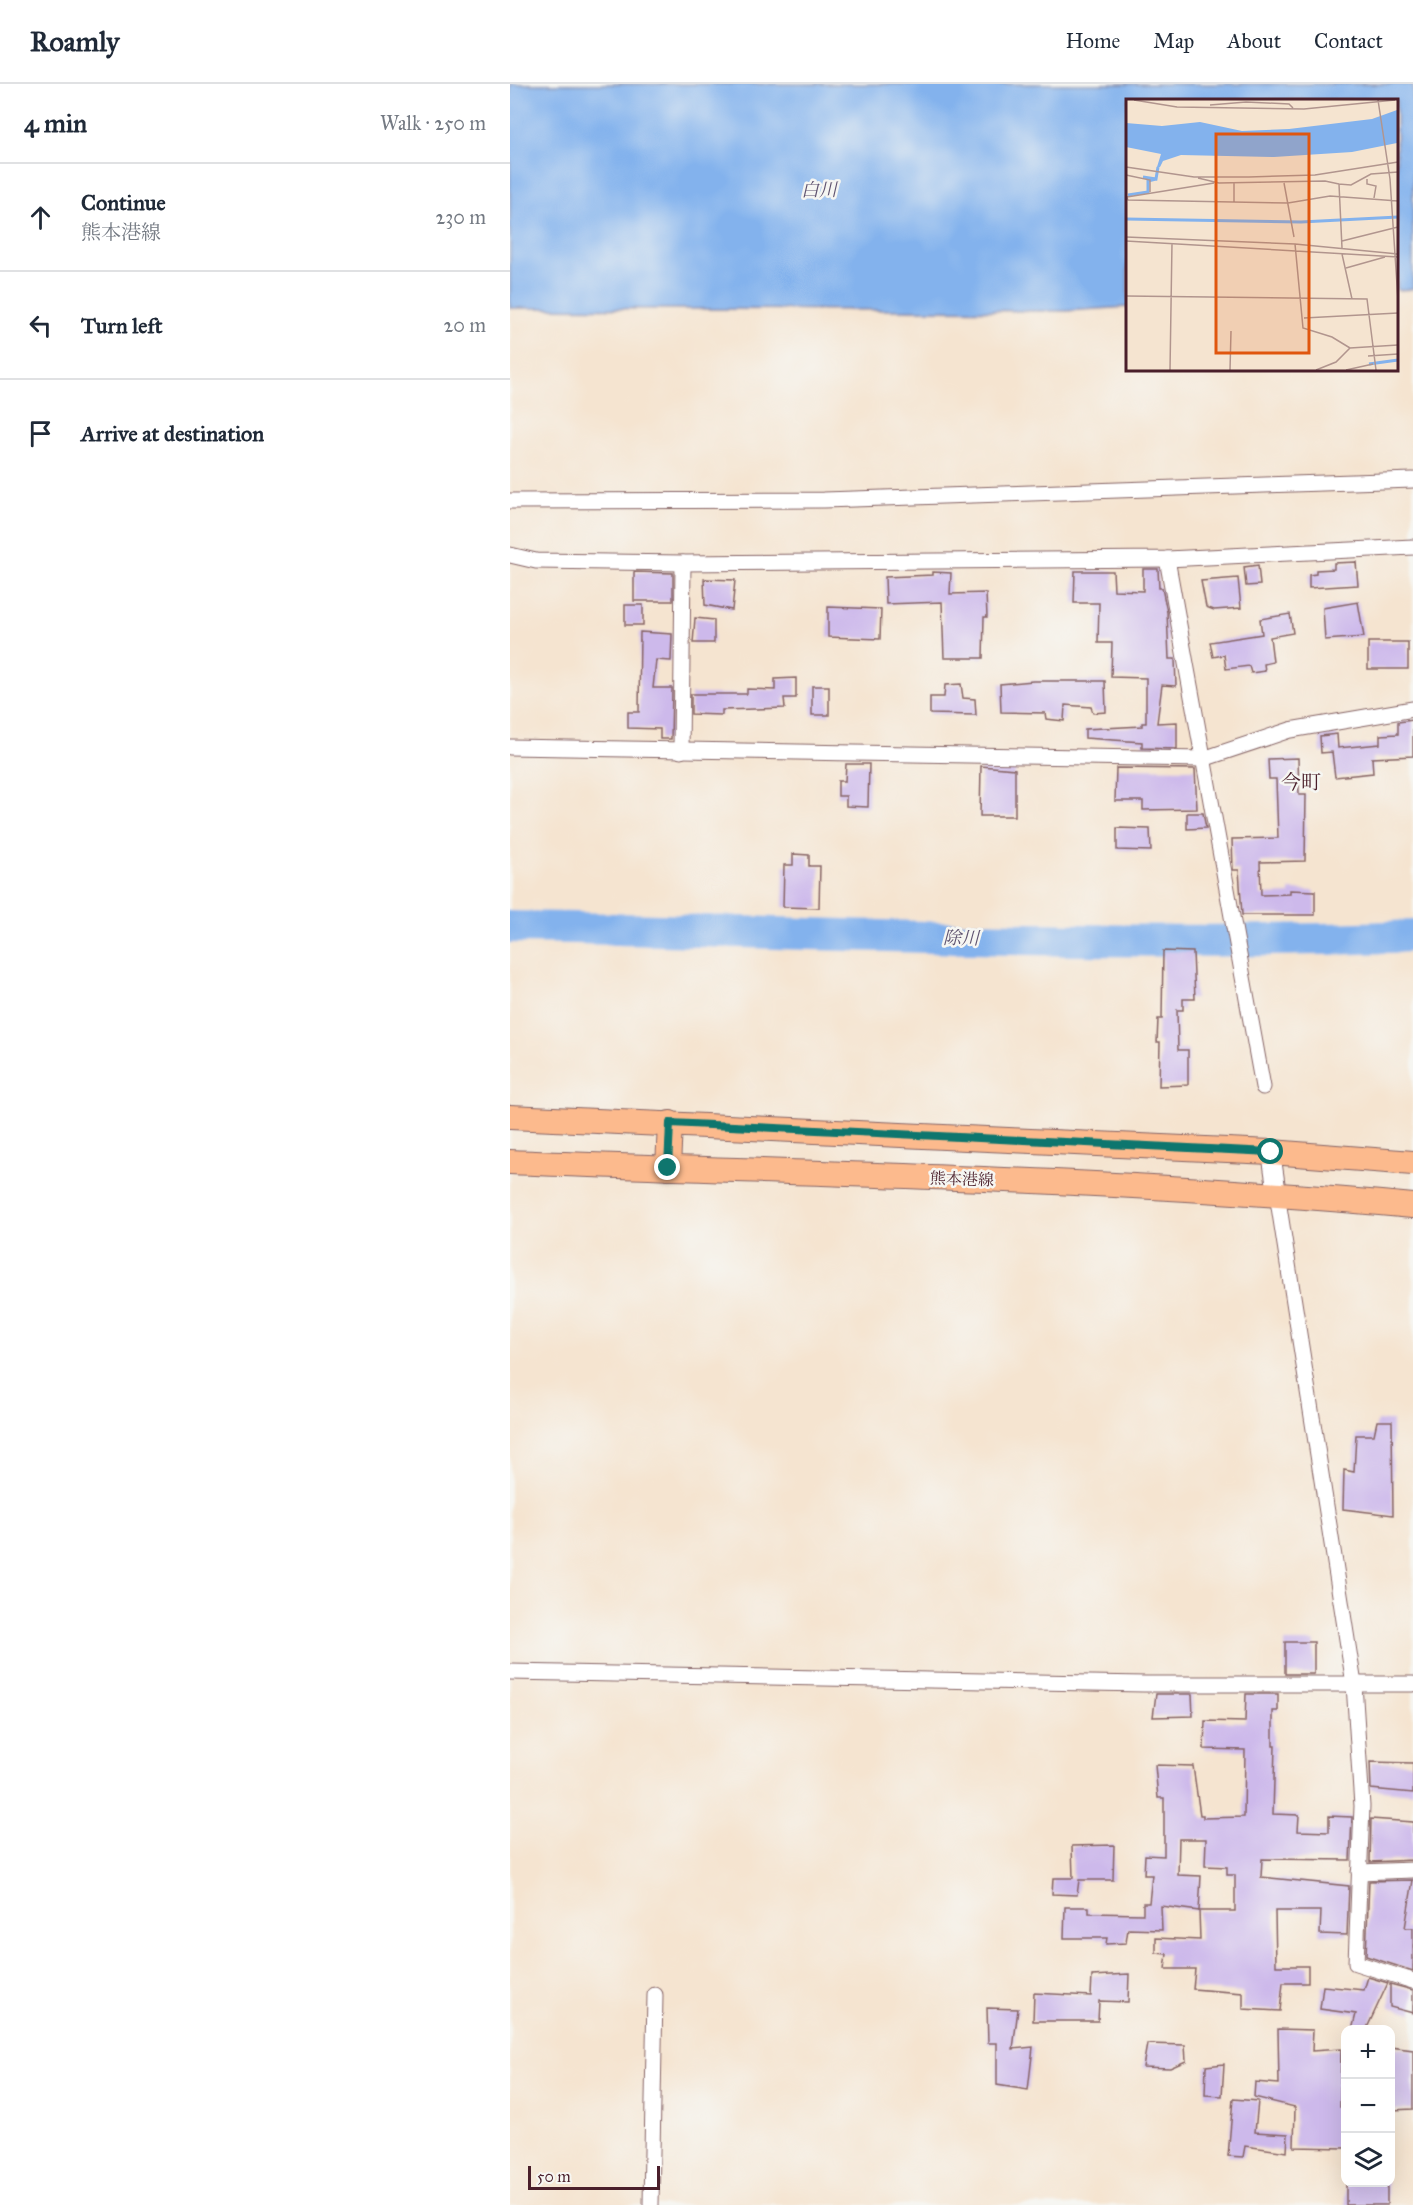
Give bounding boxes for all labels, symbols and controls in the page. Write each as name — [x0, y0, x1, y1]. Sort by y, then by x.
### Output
text: Roamly — [30, 24, 119, 59]
text: Home — [1065, 28, 1120, 54]
text: Map — [1153, 28, 1194, 54]
text: About — [1227, 28, 1281, 54]
text: Contact — [1314, 28, 1383, 54]
inset map — [1126, 99, 1398, 370]
text: 4 min — [24, 107, 87, 139]
text: Walk · 250 m — [380, 111, 486, 135]
water label: 白川 — [801, 179, 839, 201]
text: Continue — [81, 189, 166, 216]
icon: ahead — [24, 201, 57, 234]
text: 230 m — [435, 205, 486, 229]
text: 熊本港線 — [81, 220, 161, 244]
icon: left — [24, 309, 57, 342]
text: Turn left — [81, 312, 163, 339]
text: 20 m — [443, 313, 486, 337]
icon: arrive — [24, 417, 57, 450]
text: Arrive at destination — [81, 420, 264, 447]
district label: 今町 — [1281, 770, 1321, 794]
water label: 除川 — [943, 927, 981, 949]
route start — [1257, 1138, 1283, 1164]
route end — [654, 1154, 680, 1180]
street label: 熊本港線 — [930, 1168, 994, 1190]
map controls — [1341, 2025, 1395, 2187]
button: + — [1341, 2025, 1395, 2079]
button: − — [1341, 2079, 1395, 2133]
button: layers — [1341, 2133, 1395, 2187]
scale bar — [528, 2163, 660, 2190]
text: 50 m — [537, 2167, 571, 2186]

